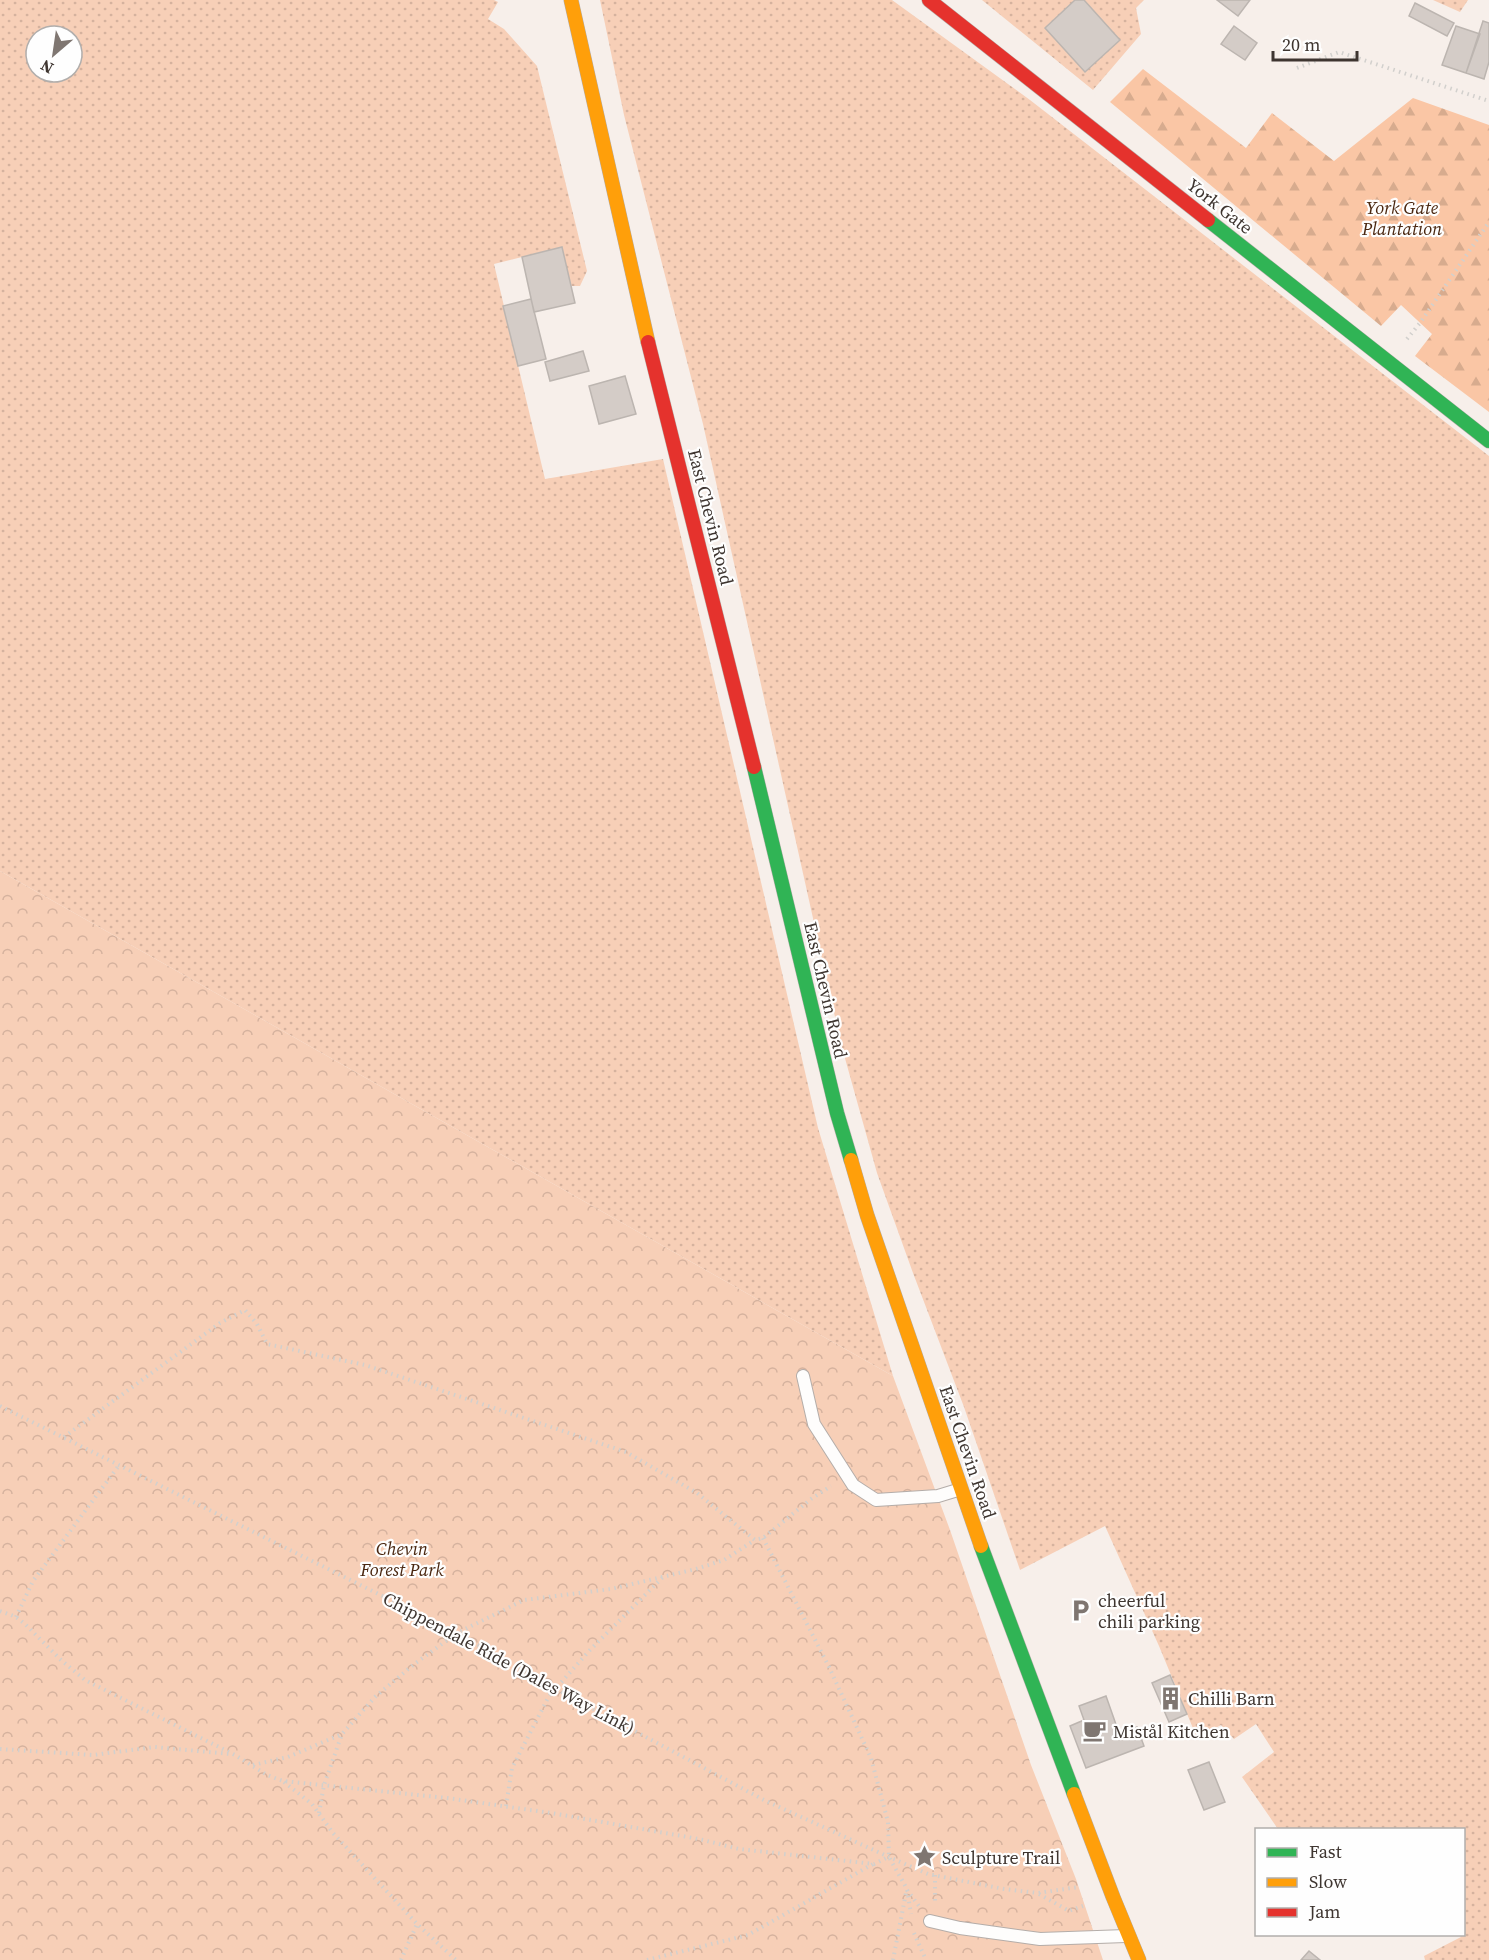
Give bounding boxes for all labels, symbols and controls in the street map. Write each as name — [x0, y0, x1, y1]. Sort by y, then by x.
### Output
north arrow — [24, 24, 84, 84]
scale bar — [1273, 24, 1357, 62]
text: 20 m — [1282, 32, 1320, 57]
text: N — [36, 55, 57, 80]
street label: York Gate — [1182, 172, 1258, 240]
park label: York Gate Plantation — [1361, 195, 1442, 241]
street label: East Chevin Road — [682, 446, 740, 588]
street label: East Chevin Road — [798, 919, 854, 1061]
street label: East Chevin Road — [933, 1382, 1003, 1522]
park label: Chevin Forest Park — [359, 1536, 444, 1582]
street label: Chippendale Ride (Dales Way Link) — [379, 1586, 639, 1740]
place label: cheerful chili parking — [1098, 1588, 1200, 1634]
parking icon: cheerful chili parking — [1067, 1597, 1093, 1623]
building icon: Chilli Barn — [1157, 1685, 1183, 1711]
place label: Chilli Barn — [1188, 1686, 1275, 1711]
cafe icon: Mistål Kitchen — [1082, 1718, 1108, 1744]
place label: Mistål Kitchen — [1113, 1719, 1230, 1744]
legend — [1255, 1828, 1465, 1936]
text: Fast — [1309, 1839, 1342, 1864]
place icon: Sculpture Trail — [911, 1844, 937, 1870]
place label: Sculpture Trail — [942, 1845, 1060, 1870]
text: Slow — [1309, 1869, 1347, 1894]
text: Jam — [1308, 1899, 1341, 1924]

